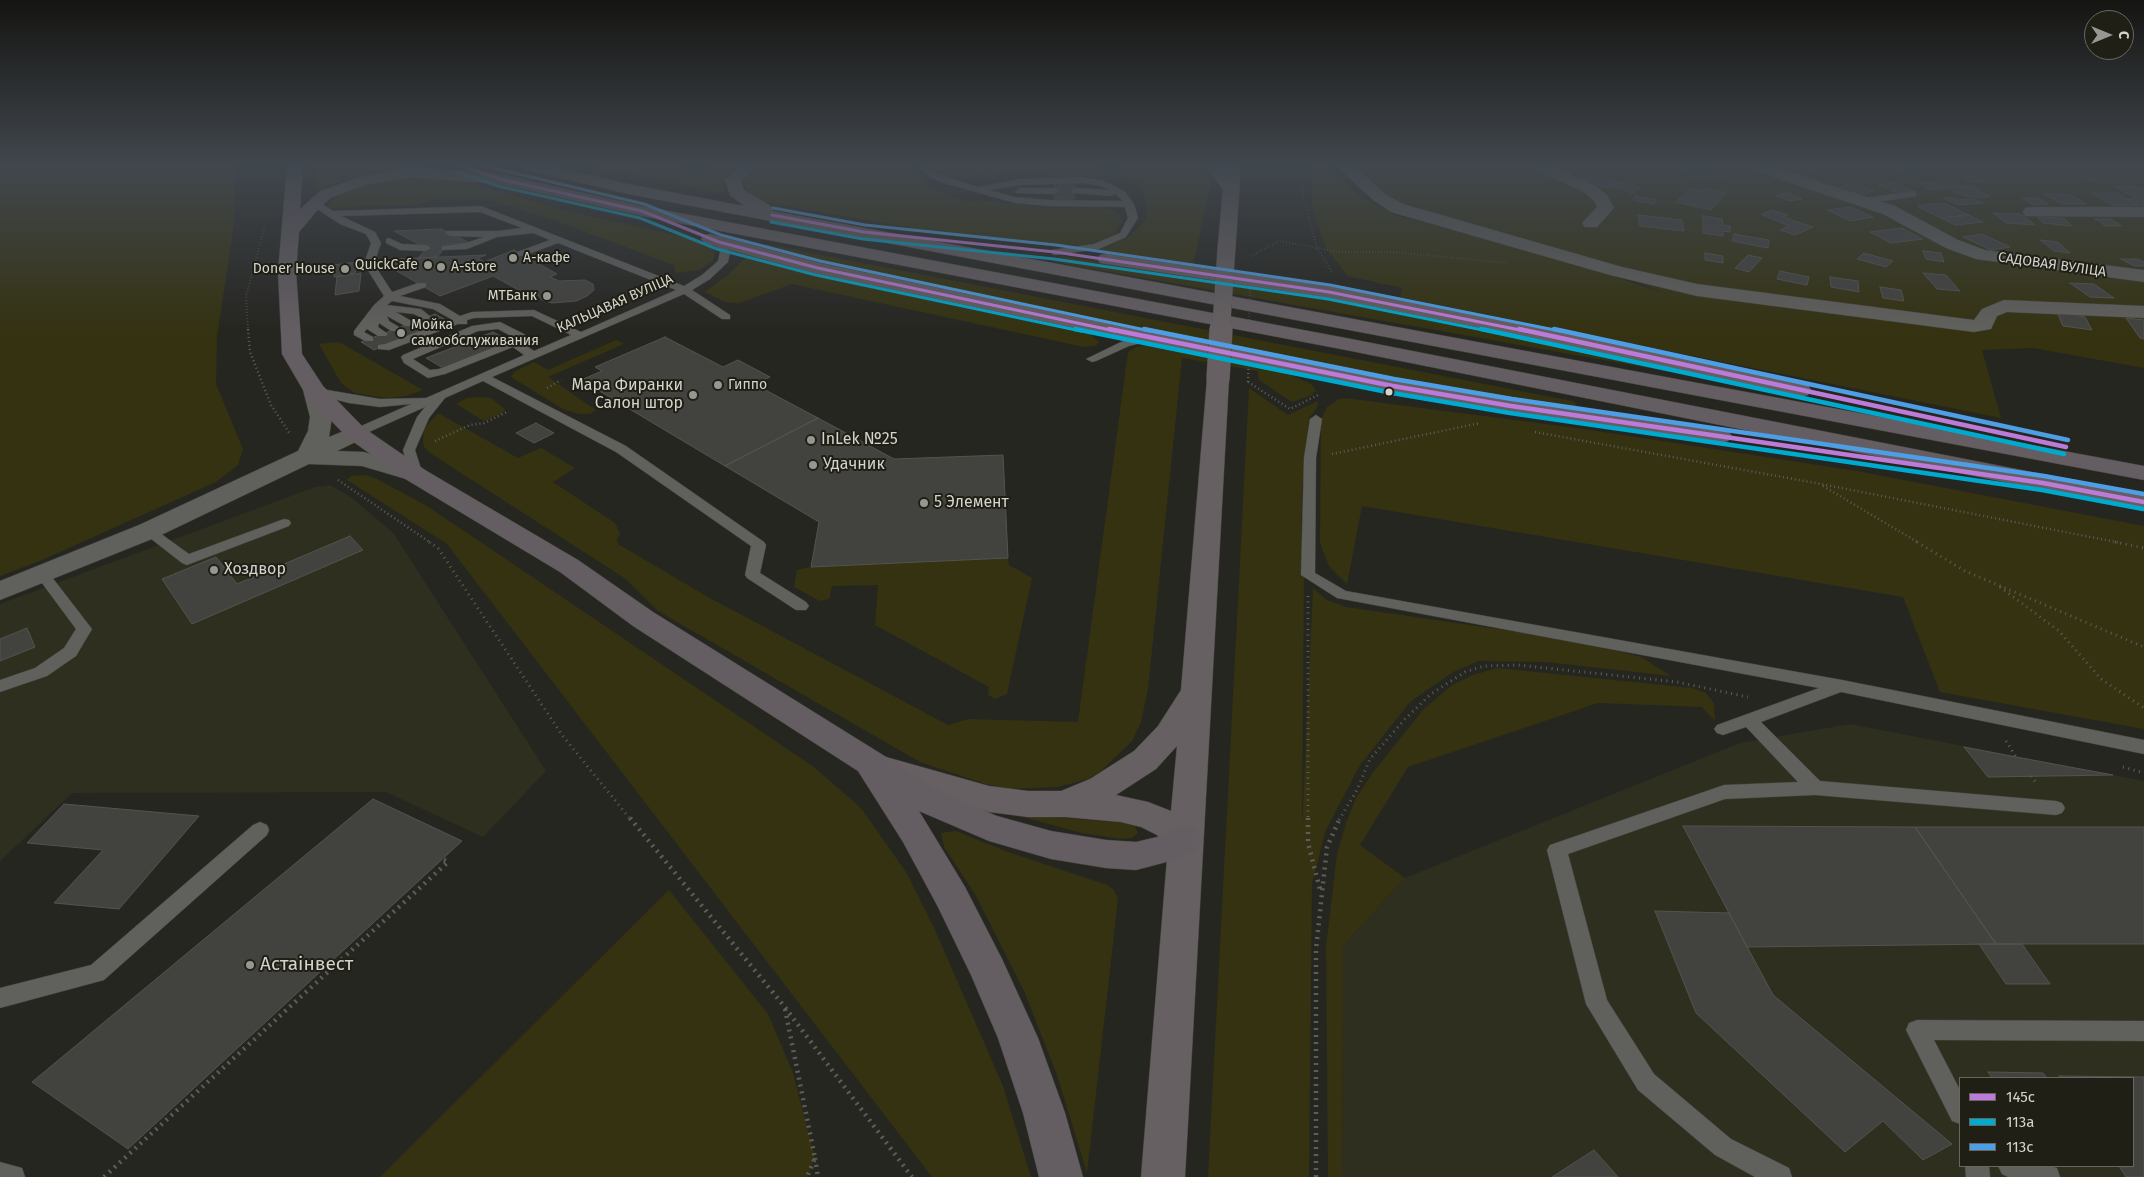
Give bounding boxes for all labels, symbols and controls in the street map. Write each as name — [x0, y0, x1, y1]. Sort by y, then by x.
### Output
north arrow — [2084, 10, 2134, 60]
text: С — [2115, 31, 2132, 39]
street label: САДОВАЯ ВУЛІЦА — [1997, 249, 2107, 281]
place label: А-кафе — [523, 250, 570, 266]
marker: А-кафе — [507, 252, 519, 264]
place label: QuickCafe — [355, 257, 418, 273]
marker: QuickCafe — [422, 259, 434, 271]
place label: A-store — [451, 259, 497, 275]
place label: Doner House — [253, 261, 335, 277]
marker: A-store — [435, 261, 447, 273]
marker: Doner House — [339, 263, 351, 275]
street label: КАЛЬЦАВАЯ ВУЛІЦА — [554, 271, 676, 337]
place label: МТБанк — [488, 288, 537, 304]
marker: МТБанк — [541, 290, 553, 302]
place label: Мойка самообслуживания — [411, 317, 539, 350]
marker: Мойка самообслуживания — [395, 327, 407, 339]
place label: Мара Фиранки Салон штор — [571, 376, 683, 414]
place label: Гиппо — [728, 377, 767, 393]
marker: Гиппо — [712, 379, 724, 391]
unlabelled marker — [1384, 387, 1394, 397]
marker: Мара Фиранки Салон штор — [687, 389, 699, 401]
place label: InLek №25 — [821, 430, 898, 450]
marker: InLek №25 — [805, 434, 817, 446]
place label: Удачник — [823, 455, 885, 475]
marker: Удачник — [807, 459, 819, 471]
place label: 5 Элемент — [934, 493, 1009, 513]
marker: 5 Элемент — [918, 497, 930, 509]
place label: Хоздвор — [224, 560, 286, 580]
marker: Хоздвор — [208, 564, 220, 576]
place label: Астаінвест — [260, 954, 353, 976]
marker: Астаінвест — [244, 959, 256, 971]
legend — [1959, 1077, 2134, 1167]
text: 145с — [2006, 1088, 2035, 1106]
text: 113а — [2006, 1113, 2034, 1131]
text: 113с — [2006, 1138, 2033, 1156]

